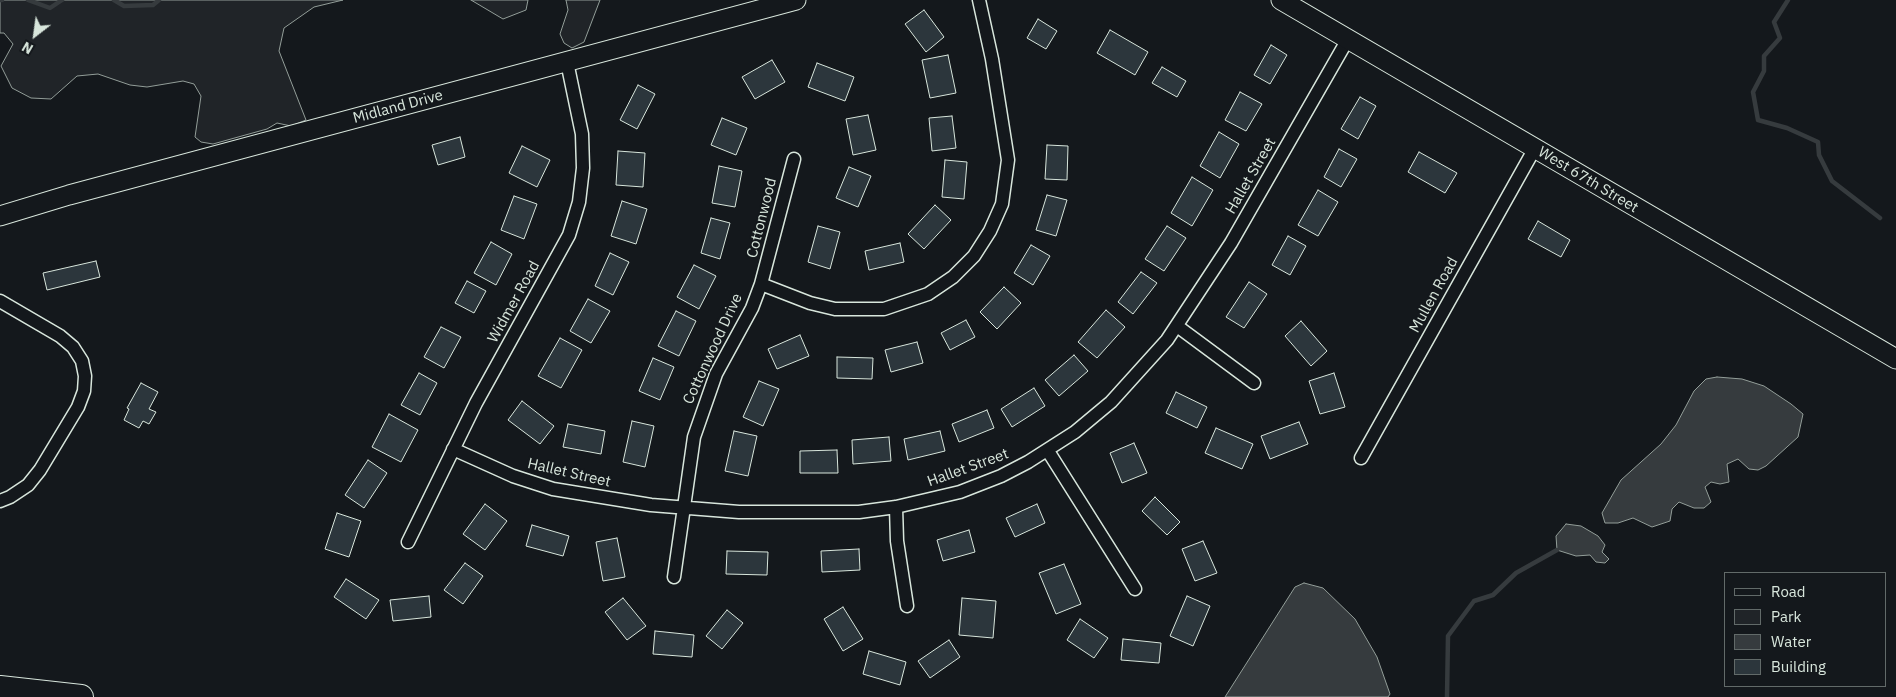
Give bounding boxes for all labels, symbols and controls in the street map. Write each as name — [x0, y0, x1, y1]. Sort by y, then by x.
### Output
north arrow — [10, 10, 60, 60]
text: N — [19, 38, 36, 58]
street label: Midland Drive — [351, 86, 445, 128]
street label: Hallet Street — [1222, 135, 1280, 217]
street label: West 67th Street — [1535, 143, 1641, 217]
street label: Cottonwood — [743, 176, 781, 260]
street label: Mullen Road — [1406, 254, 1462, 336]
street label: Widmer Road — [484, 258, 544, 346]
street label: Cottonwood Drive — [679, 291, 747, 407]
street label: Hallet Street — [925, 445, 1011, 491]
street label: Hallet Street — [526, 455, 612, 491]
legend — [1724, 572, 1886, 687]
text: Road — [1771, 582, 1806, 601]
text: Park — [1771, 607, 1801, 626]
text: Water — [1771, 632, 1811, 651]
text: Building — [1771, 657, 1826, 676]

